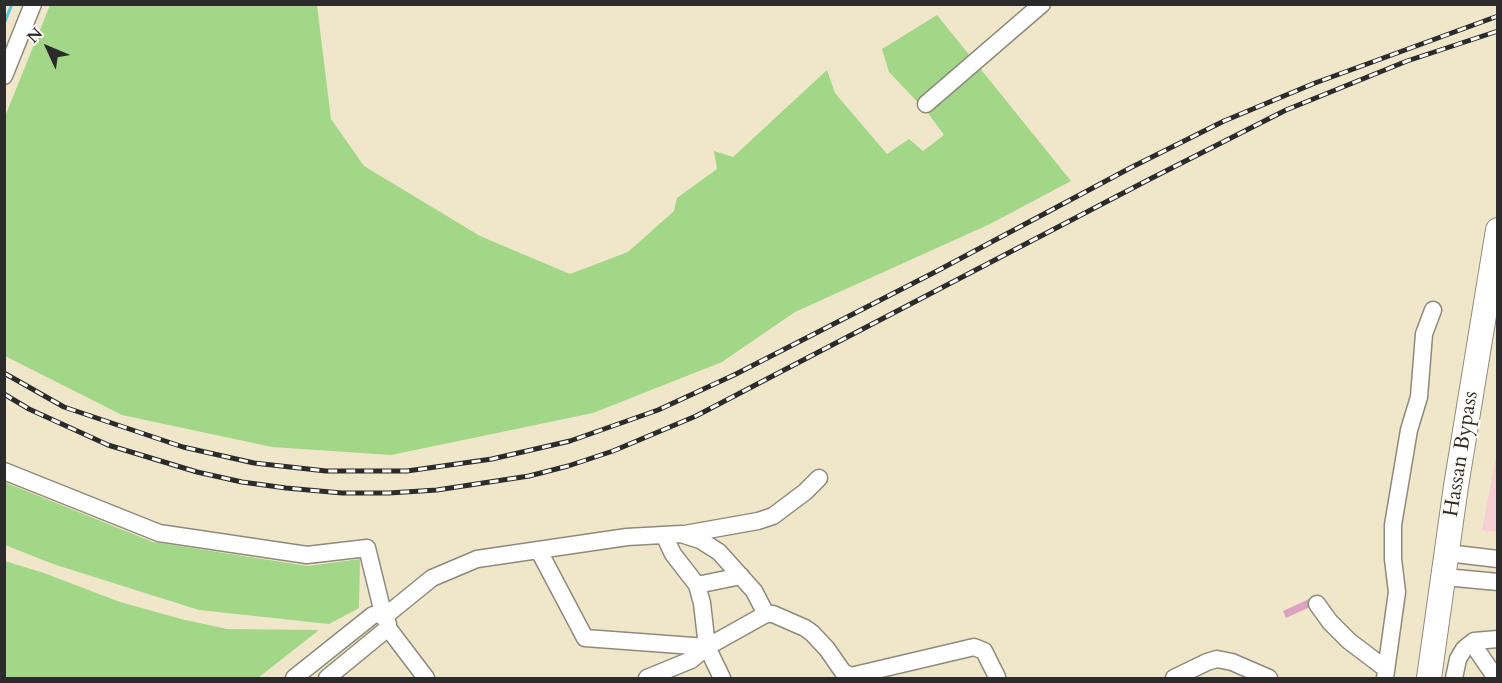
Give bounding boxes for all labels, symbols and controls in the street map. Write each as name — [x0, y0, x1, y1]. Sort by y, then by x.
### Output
north arrow — [18, 18, 78, 78]
text: N — [22, 23, 48, 48]
street label: Hassan Bypass — [1440, 389, 1484, 519]

